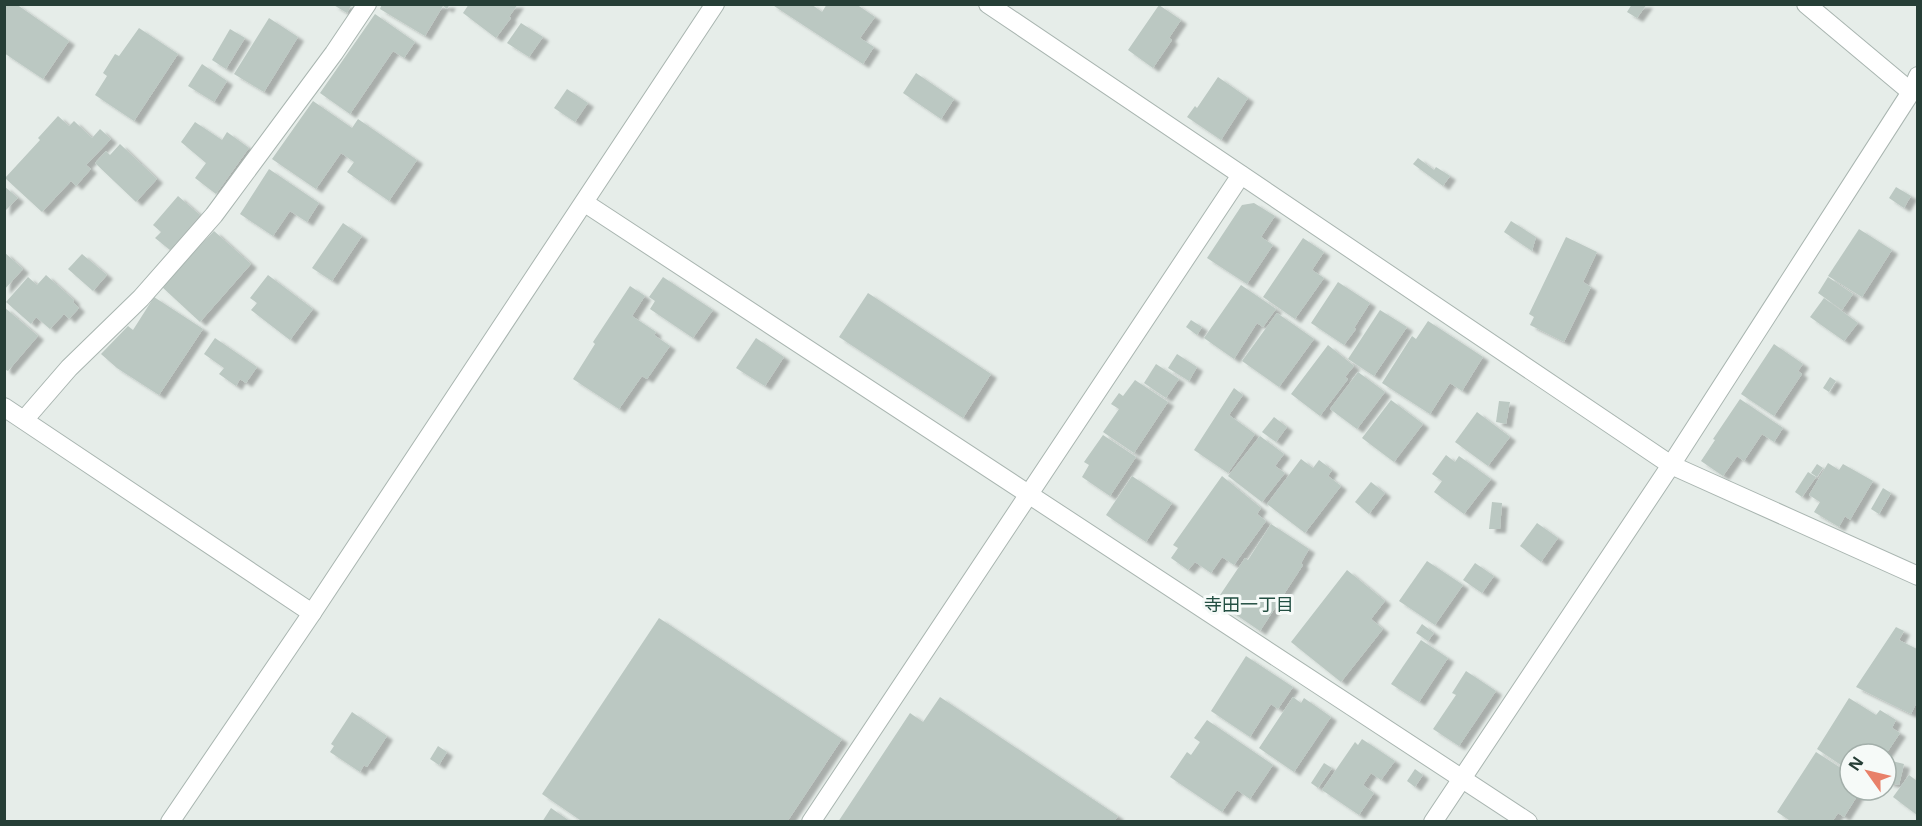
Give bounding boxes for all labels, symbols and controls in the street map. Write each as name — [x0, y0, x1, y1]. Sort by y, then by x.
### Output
district label: 寺田一丁目 — [1204, 592, 1294, 616]
north arrow — [1838, 742, 1898, 802]
text: N — [1843, 752, 1868, 775]

